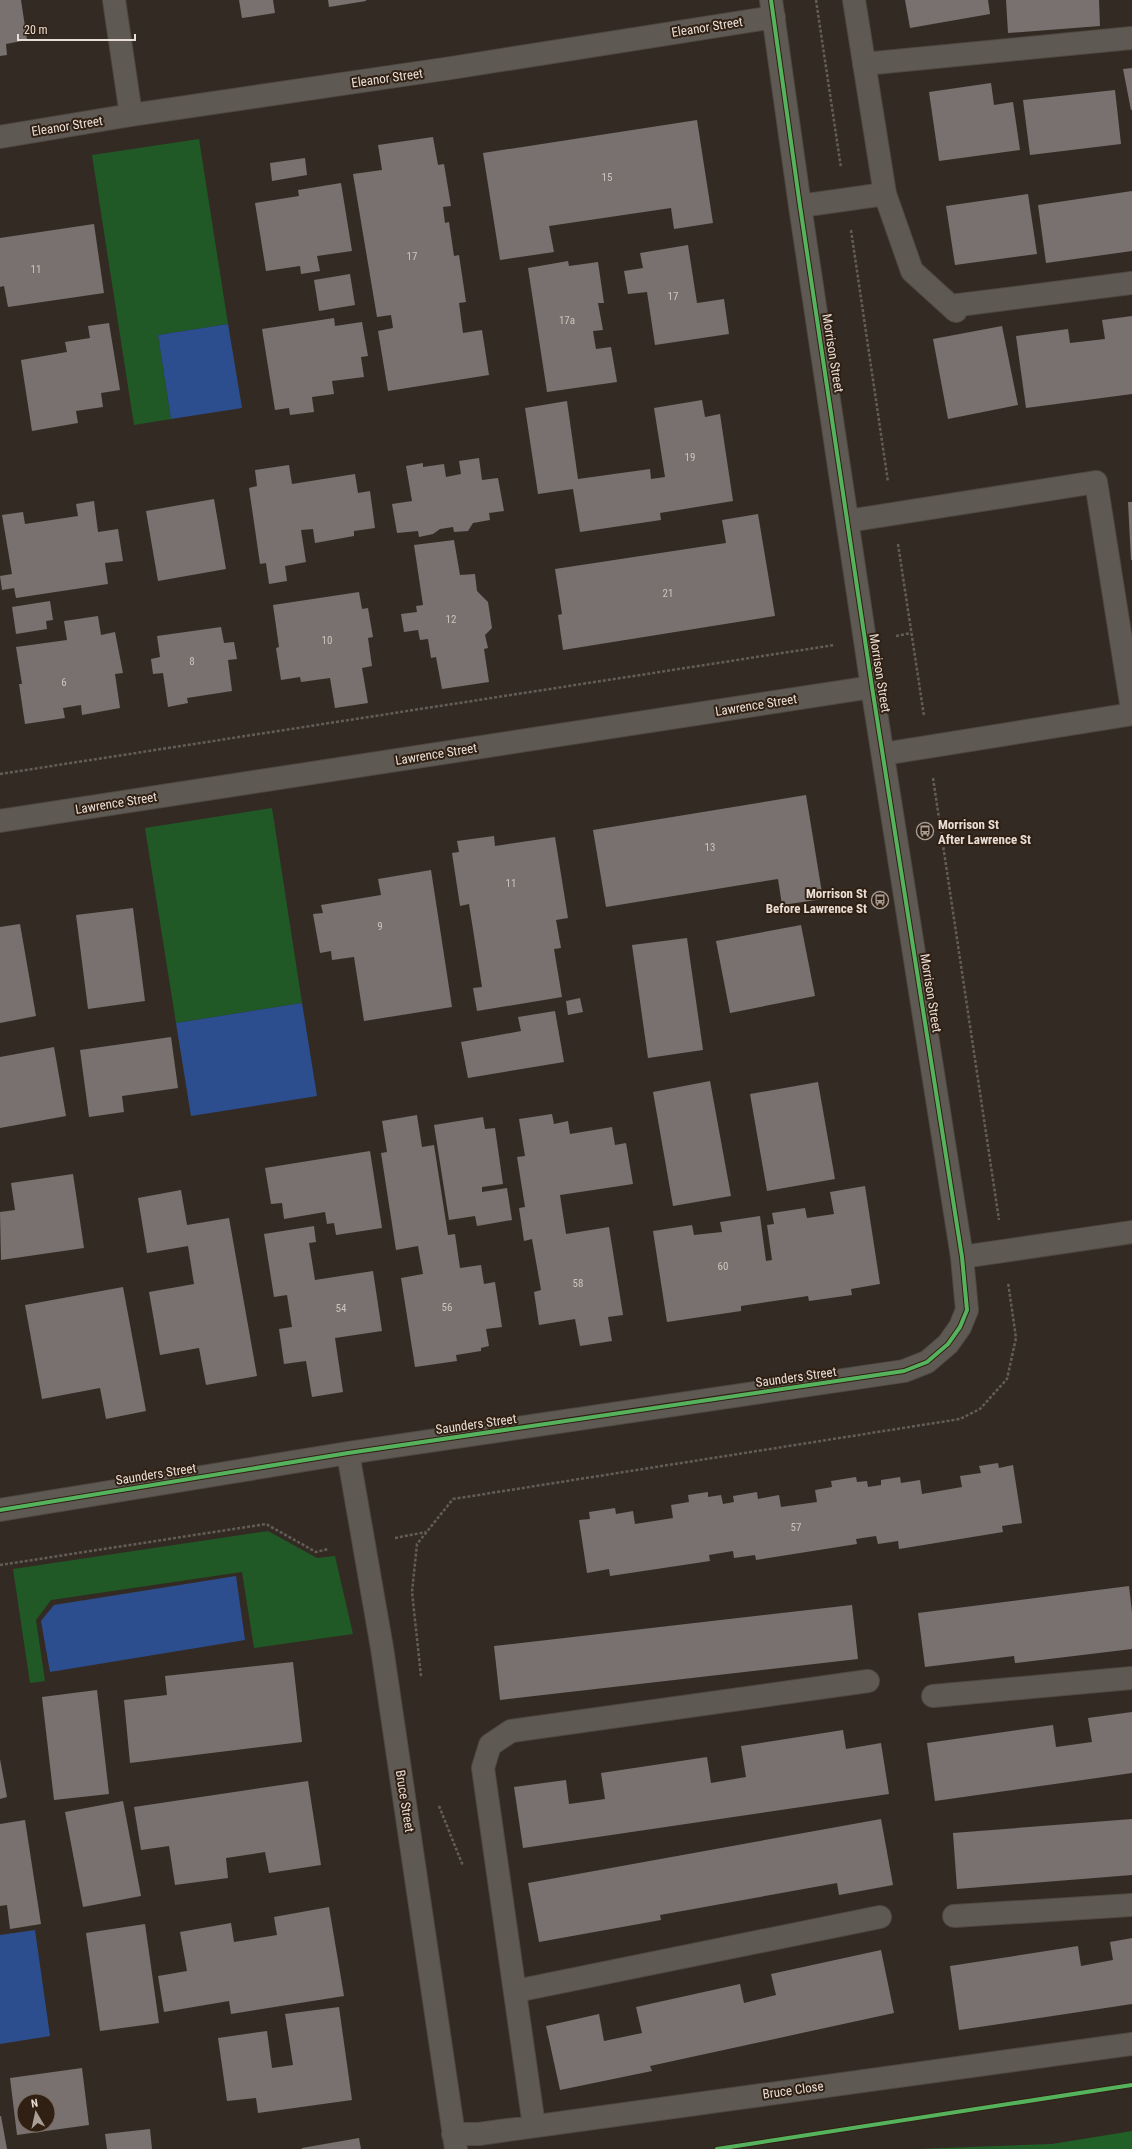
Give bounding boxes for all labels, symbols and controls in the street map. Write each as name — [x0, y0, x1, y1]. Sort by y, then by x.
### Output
street label: Eleanor Street — [670, 14, 744, 40]
scale bar — [18, 16, 135, 42]
text: 20 m — [24, 23, 48, 37]
street label: Eleanor Street — [350, 66, 424, 90]
street label: Eleanor Street — [30, 113, 104, 139]
house number: 15 — [602, 171, 612, 184]
house number: 17 — [407, 250, 417, 263]
house number: 11 — [31, 263, 41, 276]
house number: 17 — [668, 290, 678, 303]
street label: Morrison Street — [819, 313, 847, 394]
house number: 17a — [559, 314, 575, 327]
house number: 19 — [685, 451, 695, 464]
house number: 21 — [663, 587, 673, 600]
house number: 12 — [446, 613, 456, 626]
street label: Morrison Street — [866, 633, 894, 714]
house number: 10 — [322, 634, 332, 647]
house number: 8 — [189, 655, 195, 668]
house number: 6 — [61, 676, 67, 689]
street label: Lawrence Street — [714, 691, 798, 719]
street label: Lawrence Street — [394, 740, 478, 768]
street label: Lawrence Street — [74, 789, 158, 817]
place label: Morrison St After Lawrence St — [938, 817, 1031, 847]
bus stop icon: Morrison St After Lawrence St — [915, 821, 935, 841]
house number: 13 — [705, 841, 715, 854]
house number: 11 — [506, 877, 516, 890]
place label: Morrison St Before Lawrence St — [766, 886, 867, 916]
bus stop icon: Morrison St Before Lawrence St — [870, 890, 890, 910]
house number: 9 — [377, 920, 383, 933]
street label: Morrison Street — [917, 953, 945, 1034]
house number: 60 — [718, 1260, 728, 1273]
house number: 58 — [573, 1277, 583, 1290]
house number: 56 — [442, 1301, 452, 1314]
house number: 54 — [336, 1302, 347, 1315]
street label: Saunders Street — [755, 1364, 838, 1390]
street label: Saunders Street — [435, 1411, 518, 1437]
street label: Saunders Street — [115, 1460, 198, 1488]
house number: 57 — [791, 1521, 801, 1534]
street label: Bruce Street — [393, 1769, 417, 1833]
street label: Bruce Close — [762, 2078, 824, 2102]
north arrow — [16, 2093, 56, 2133]
text: N — [30, 2097, 39, 2111]

